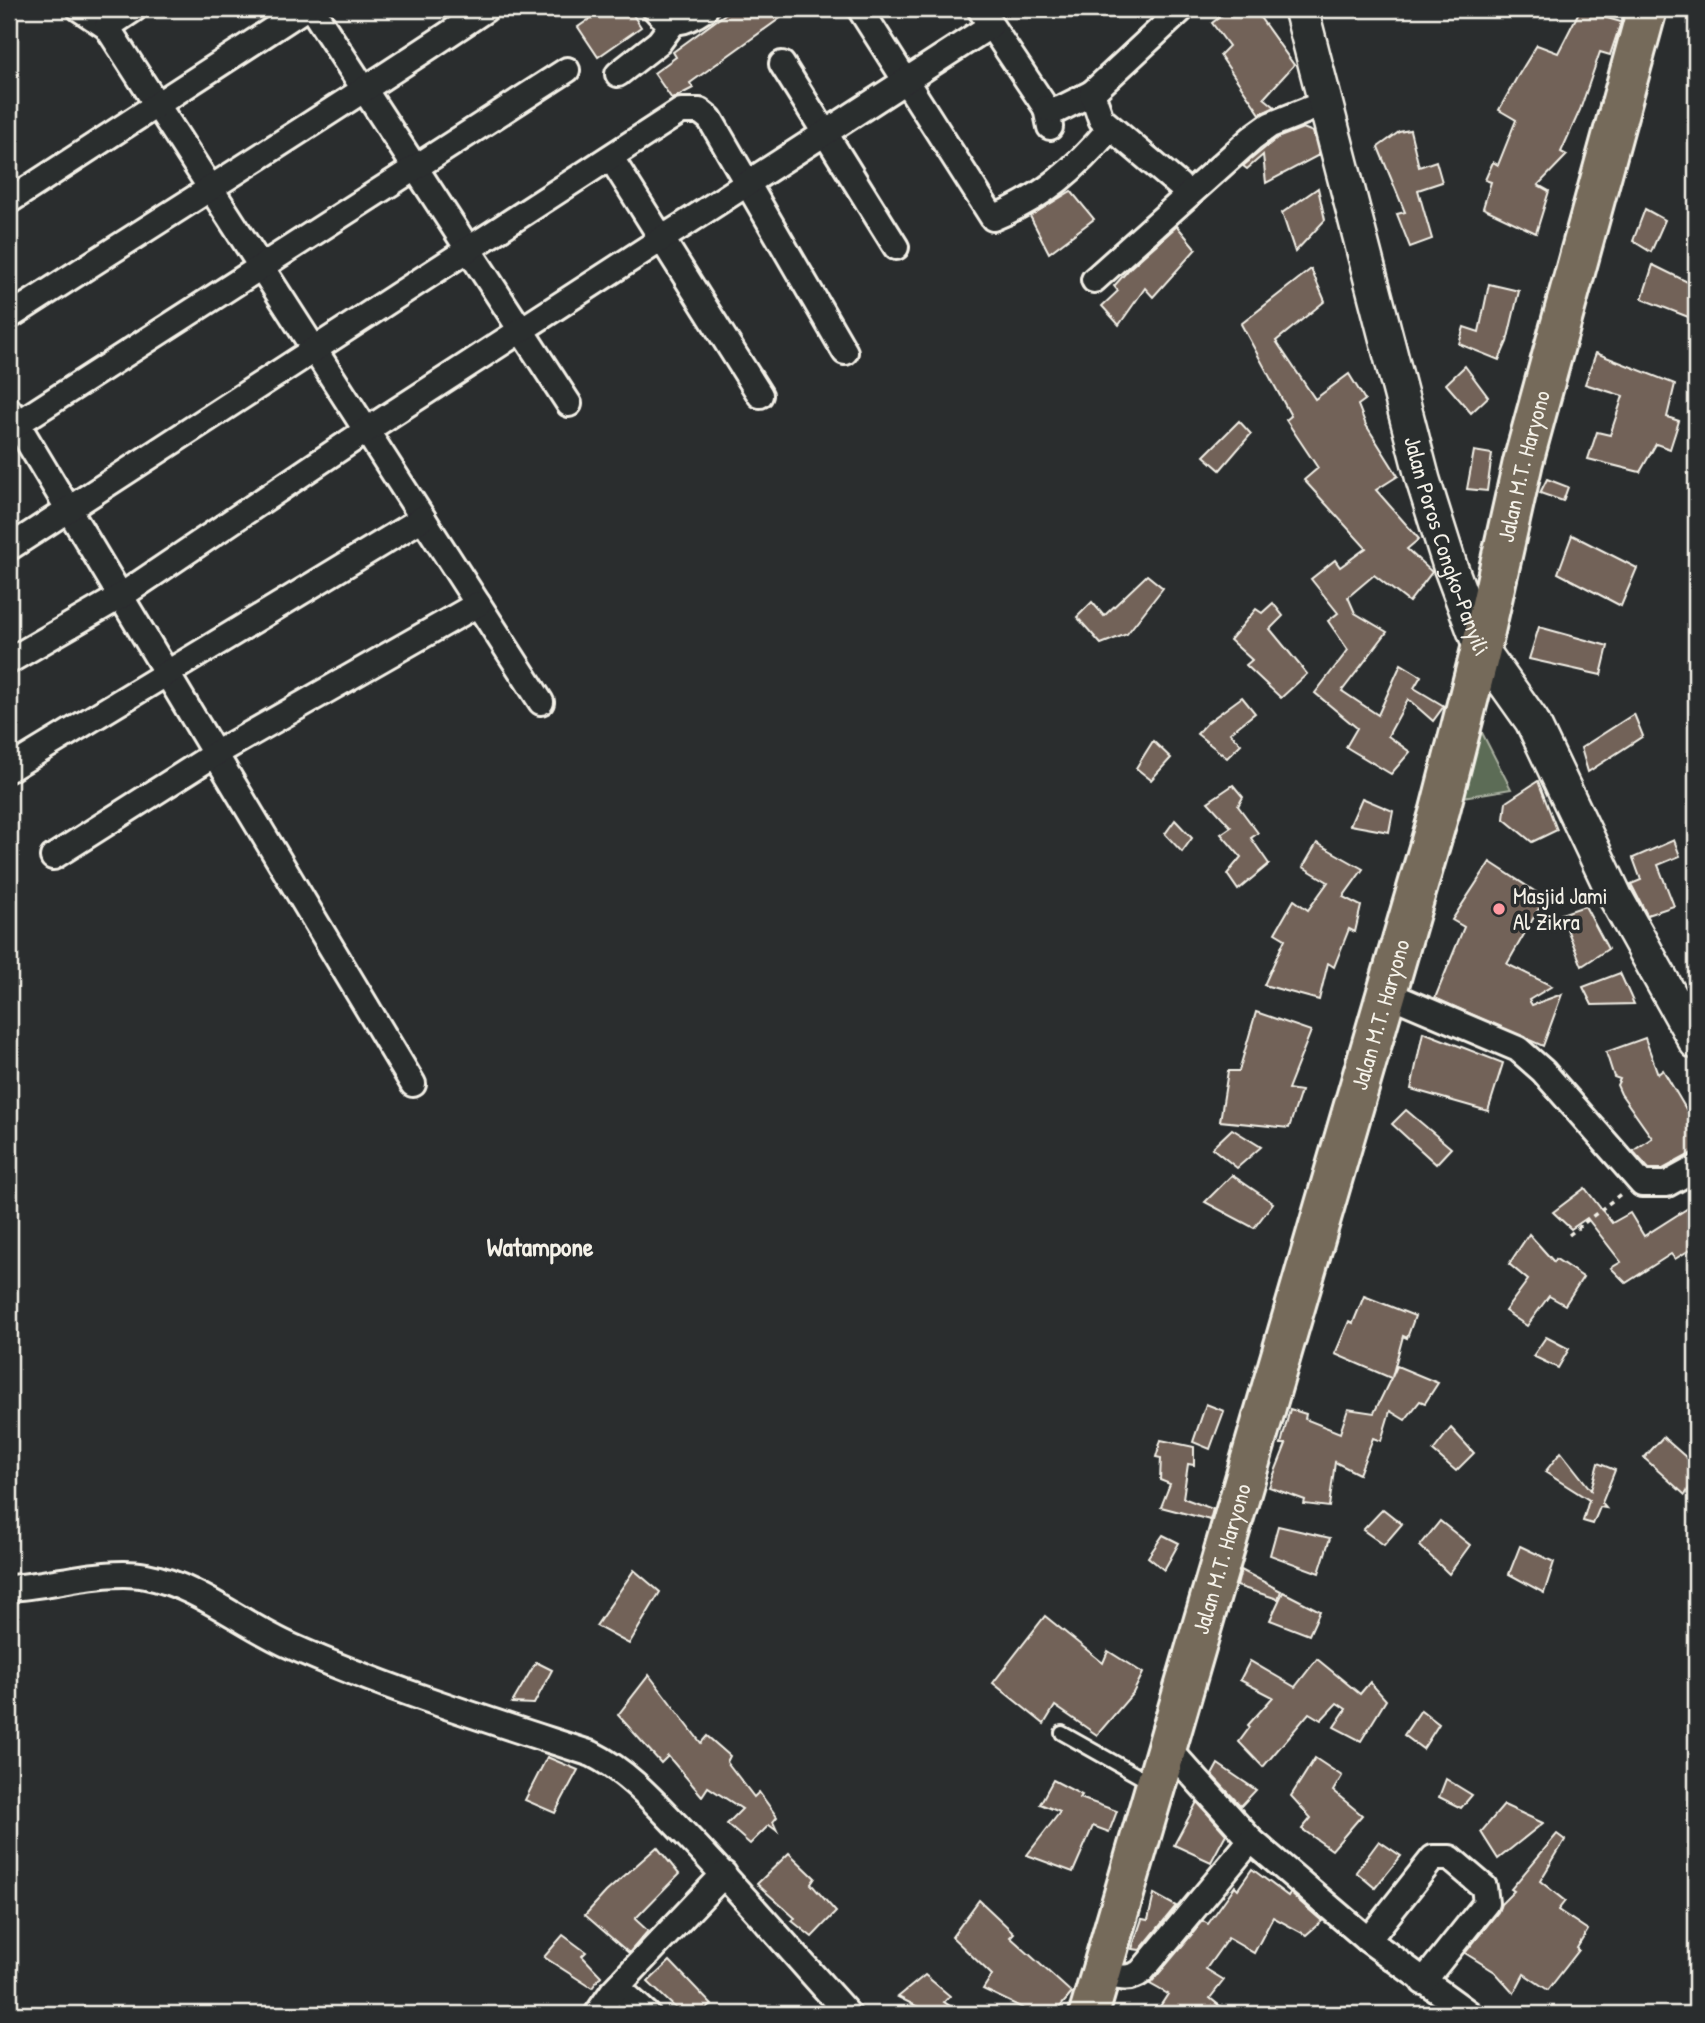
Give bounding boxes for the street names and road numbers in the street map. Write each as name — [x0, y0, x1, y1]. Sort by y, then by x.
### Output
street label: Jalan M.T. Haryono — [1490, 387, 1557, 545]
street label: Jalan Poros Congko-Panyili — [1397, 433, 1497, 662]
street label: Jalan M.T. Haryono — [1343, 936, 1416, 1093]
street label: Jalan M.T. Haryono — [1185, 1480, 1258, 1638]

